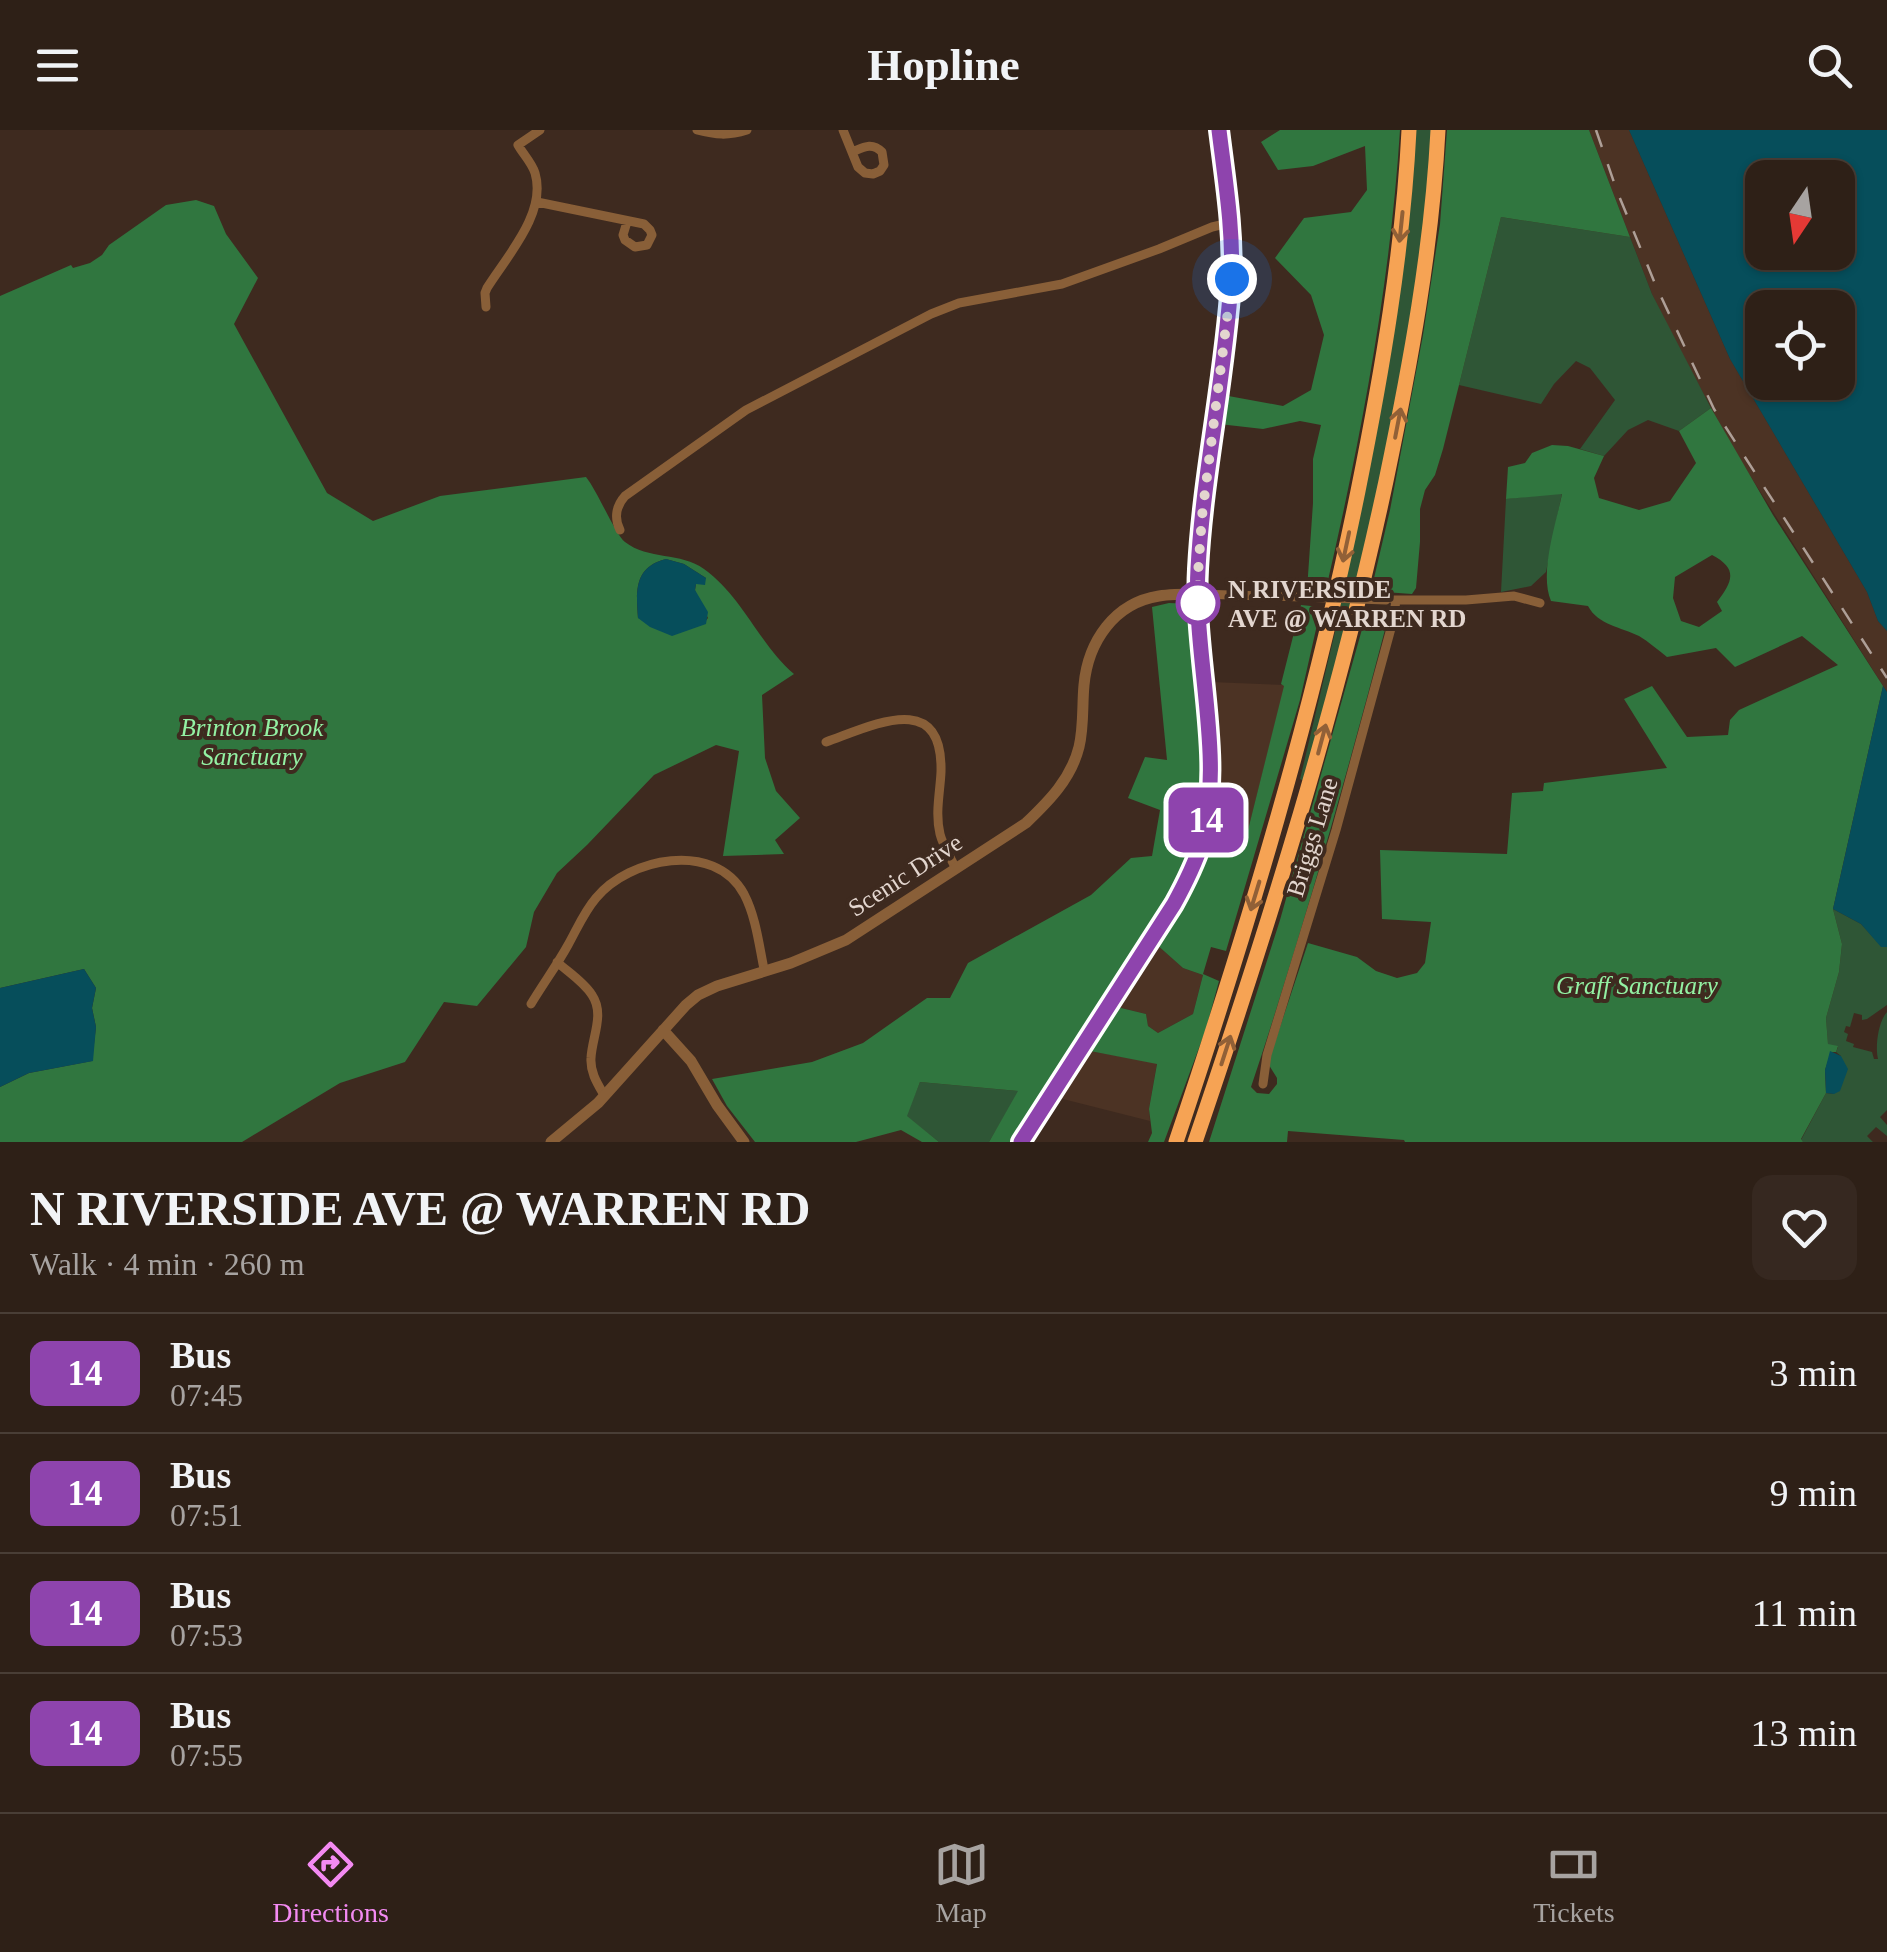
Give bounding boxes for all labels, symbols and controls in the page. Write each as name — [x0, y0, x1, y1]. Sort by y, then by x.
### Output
icon: menu — [30, 38, 85, 93]
icon: search — [1802, 38, 1857, 93]
text: Hopline — [867, 40, 1020, 90]
north arrow — [1745, 160, 1855, 270]
map controls — [1745, 160, 1855, 400]
one-way arrow — [1391, 211, 1410, 243]
your location — [1207, 254, 1257, 304]
button: locate — [1745, 290, 1855, 400]
one-way arrow — [1389, 408, 1408, 440]
one-way arrow — [1336, 530, 1354, 562]
place label: N RIVERSIDE AVE @ WARREN RD — [1228, 576, 1466, 633]
marker: N RIVERSIDE AVE @ WARREN RD — [1177, 582, 1219, 624]
park label: Brinton Brook Sanctuary — [181, 714, 324, 770]
one-way arrow — [1313, 724, 1332, 755]
street label: Briggs Lane — [1281, 774, 1343, 900]
line badge: 14 — [1161, 788, 1251, 852]
text: 14 — [1189, 801, 1224, 840]
street label: Scenic Drive — [843, 828, 967, 922]
one-way arrow — [1245, 879, 1263, 911]
park label: Graff Sanctuary — [1556, 972, 1719, 999]
one-way arrow — [1219, 1034, 1237, 1066]
button: heart — [1752, 1175, 1857, 1280]
text: N RIVERSIDE AVE @ WARREN RD — [30, 1182, 810, 1235]
text: Walk · 4 min · 260 m — [30, 1246, 305, 1282]
text: Bus — [170, 1334, 231, 1376]
text: 3 min — [1769, 1352, 1857, 1394]
text: 14 — [68, 1354, 103, 1393]
text: 07:45 — [170, 1377, 243, 1413]
text: Bus — [170, 1454, 231, 1496]
text: 9 min — [1769, 1472, 1857, 1514]
text: 14 — [68, 1474, 103, 1513]
text: 07:51 — [170, 1497, 243, 1533]
text: Bus — [170, 1574, 231, 1616]
text: 11 min — [1752, 1592, 1857, 1634]
text: 14 — [68, 1594, 103, 1633]
text: 07:53 — [170, 1617, 243, 1653]
text: Bus — [170, 1694, 231, 1736]
text: 13 min — [1750, 1712, 1857, 1754]
text: 14 — [68, 1714, 103, 1753]
text: 07:55 — [170, 1737, 243, 1773]
tab: Directions — [272, 1837, 389, 1929]
tab: Map — [934, 1837, 989, 1929]
tab: Tickets — [1533, 1837, 1615, 1929]

